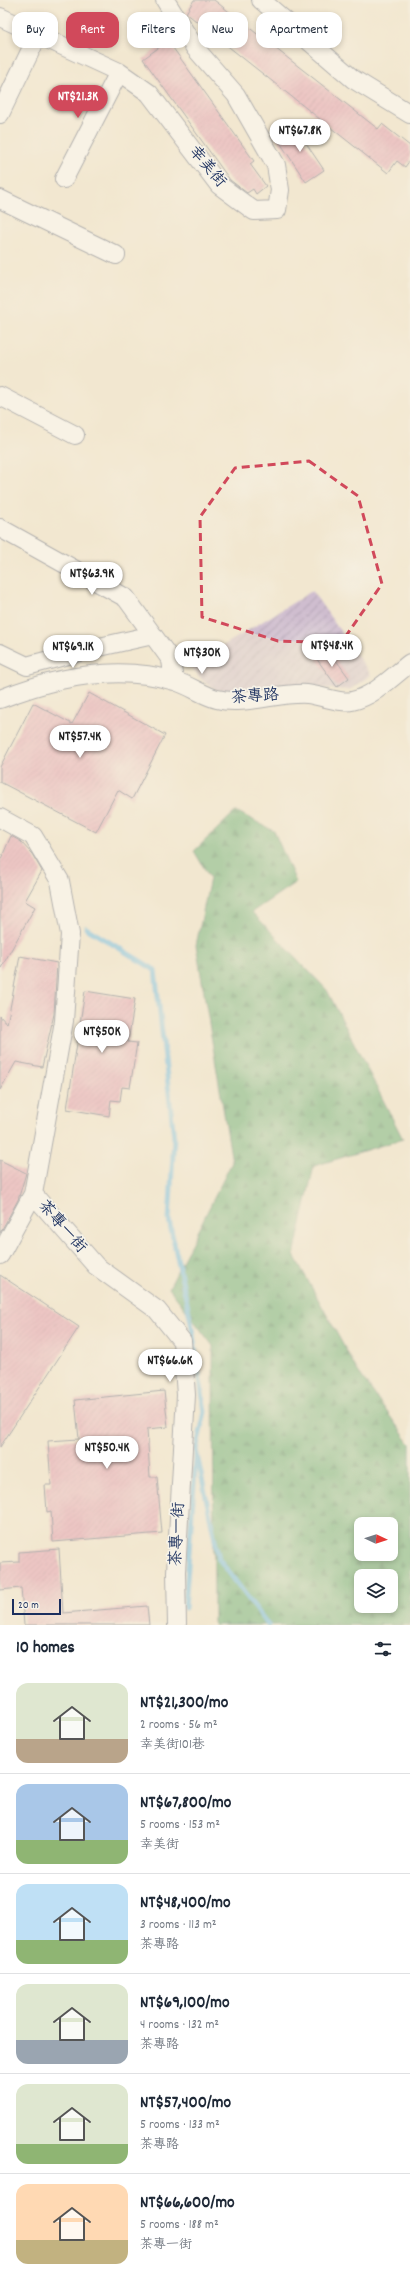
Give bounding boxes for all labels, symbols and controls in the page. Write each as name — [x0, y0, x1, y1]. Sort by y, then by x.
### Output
chip: Buy — [12, 12, 58, 48]
chip: Rent — [66, 12, 119, 48]
chip: Filters — [127, 12, 190, 48]
chip: New — [198, 12, 248, 48]
chip: Apartment — [256, 12, 342, 48]
pin: NT$21.3K — [37, 85, 119, 119]
text: NT$21.3K — [58, 88, 98, 107]
pin: NT$67.8K — [259, 119, 341, 153]
text: NT$67.8K — [279, 122, 321, 141]
street label: 幸美街 — [183, 141, 231, 193]
pin: NT$63.9K — [51, 562, 133, 596]
text: NT$63.9K — [70, 565, 114, 584]
pin: NT$48.4K — [291, 634, 373, 668]
pin: NT$69.1K — [32, 635, 114, 669]
text: NT$48.4K — [311, 637, 353, 656]
text: NT$69.1K — [52, 638, 94, 657]
pin: NT$30K — [169, 641, 235, 675]
text: NT$30K — [183, 644, 221, 663]
street label: 茶專路 — [230, 684, 280, 710]
pin: NT$57.4K — [39, 725, 121, 759]
text: NT$57.4K — [59, 728, 101, 747]
pin: NT$50K — [69, 1020, 135, 1054]
text: NT$50K — [83, 1023, 121, 1042]
street label: 茶專一街 — [32, 1195, 92, 1259]
pin: NT$66.6K — [129, 1349, 211, 1383]
text: NT$66.6K — [147, 1352, 193, 1371]
pin: NT$50.4K — [66, 1436, 148, 1470]
text: NT$50.4K — [85, 1439, 129, 1458]
street label: 茶專一街 — [165, 1501, 191, 1567]
north arrow — [354, 1517, 398, 1561]
map controls — [354, 1517, 398, 1613]
button: layers — [354, 1569, 398, 1613]
scale bar — [12, 1597, 61, 1616]
text: 20 m — [18, 1598, 39, 1614]
text: 10 homes — [16, 1637, 75, 1661]
icon: filters — [372, 1638, 394, 1660]
text: NT$21,300/mo — [140, 1692, 228, 1716]
icon: home — [48, 1699, 96, 1747]
text: 2 rooms · 56 m² — [140, 1716, 217, 1735]
text: 幸美街101巷 — [140, 1736, 205, 1755]
text: NT$67,800/mo — [140, 1792, 231, 1816]
icon: home — [48, 1800, 96, 1848]
text: 5 rooms · 153 m² — [140, 1816, 220, 1835]
text: 幸美街 — [140, 1836, 179, 1855]
text: NT$48,400/mo — [140, 1892, 231, 1916]
icon: home — [48, 1900, 96, 1948]
text: 3 rooms · 113 m² — [140, 1916, 217, 1935]
text: 茶專路 — [140, 1936, 179, 1955]
text: NT$69,100/mo — [140, 1992, 230, 2016]
icon: home — [48, 2000, 96, 2048]
text: 4 rooms · 132 m² — [140, 2016, 219, 2035]
text: 茶專路 — [140, 2036, 179, 2055]
text: NT$57,400/mo — [140, 2092, 231, 2116]
icon: home — [48, 2100, 96, 2148]
text: 5 rooms · 133 m² — [140, 2116, 220, 2135]
text: 茶專路 — [140, 2136, 179, 2155]
text: NT$66,600/mo — [140, 2192, 235, 2216]
icon: home — [48, 2200, 96, 2248]
text: 5 rooms · 188 m² — [140, 2216, 219, 2235]
text: 茶專一街 — [140, 2236, 192, 2255]

